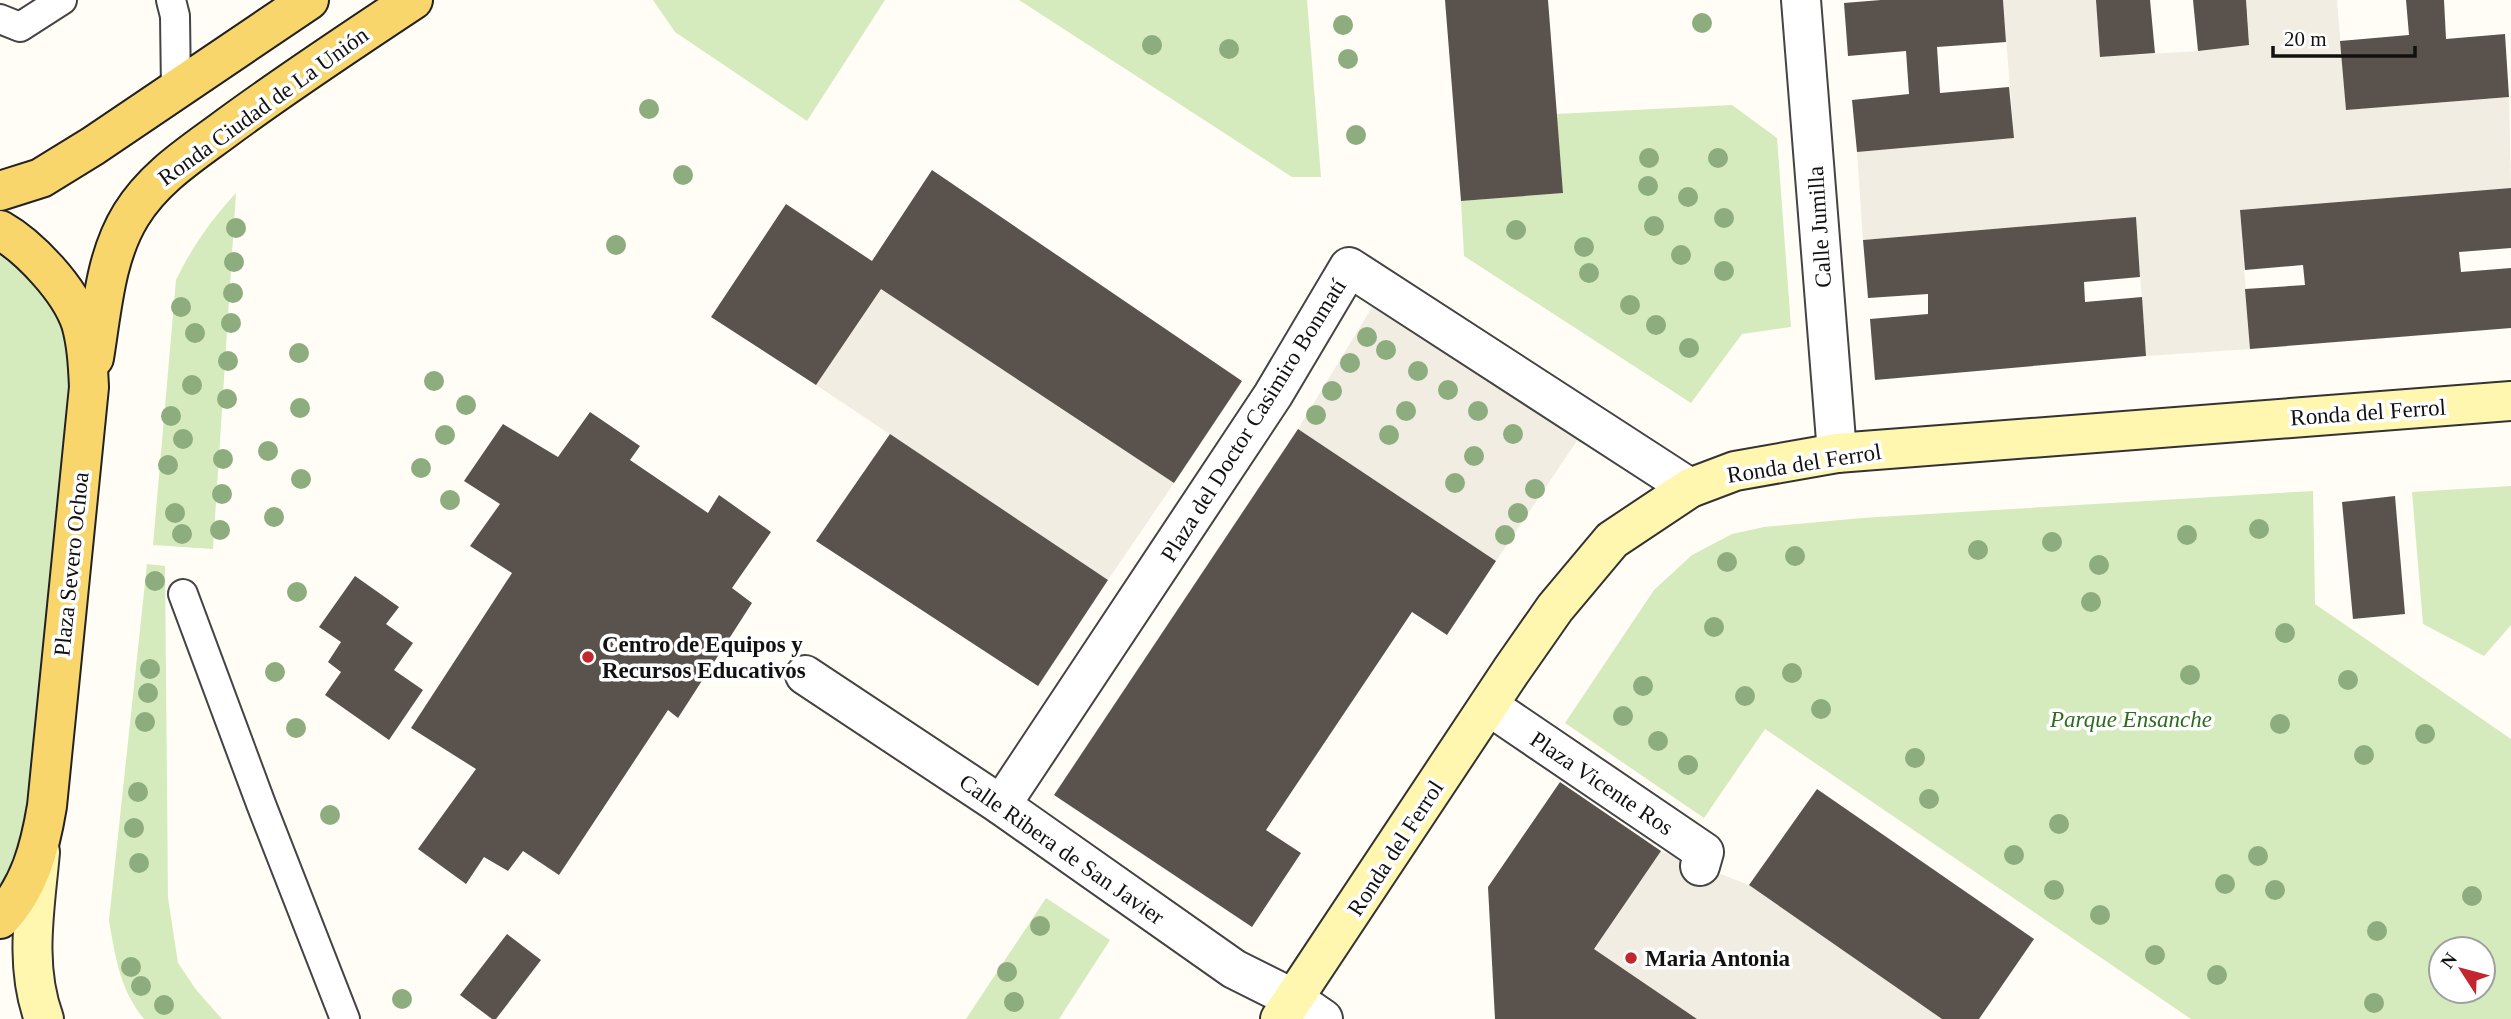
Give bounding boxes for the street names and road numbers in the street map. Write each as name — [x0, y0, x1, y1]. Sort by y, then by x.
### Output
street label: Ronda Ciudad de La Unión — [154, 22, 373, 191]
street label: Calle Jumilla — [1803, 165, 1836, 289]
street label: Plaza del Doctor Casimiro Bonmatí — [1156, 274, 1351, 566]
street label: Ronda del Ferrol — [2289, 395, 2447, 430]
street label: Ronda del Ferrol — [1725, 439, 1883, 488]
street label: Plaza Severo Ochoa — [49, 471, 94, 657]
street label: Plaza Vicente Ros — [1526, 726, 1678, 840]
street label: Calle Ribera de San Javier — [955, 769, 1169, 930]
street label: Ronda del Ferrol — [1342, 776, 1448, 920]

